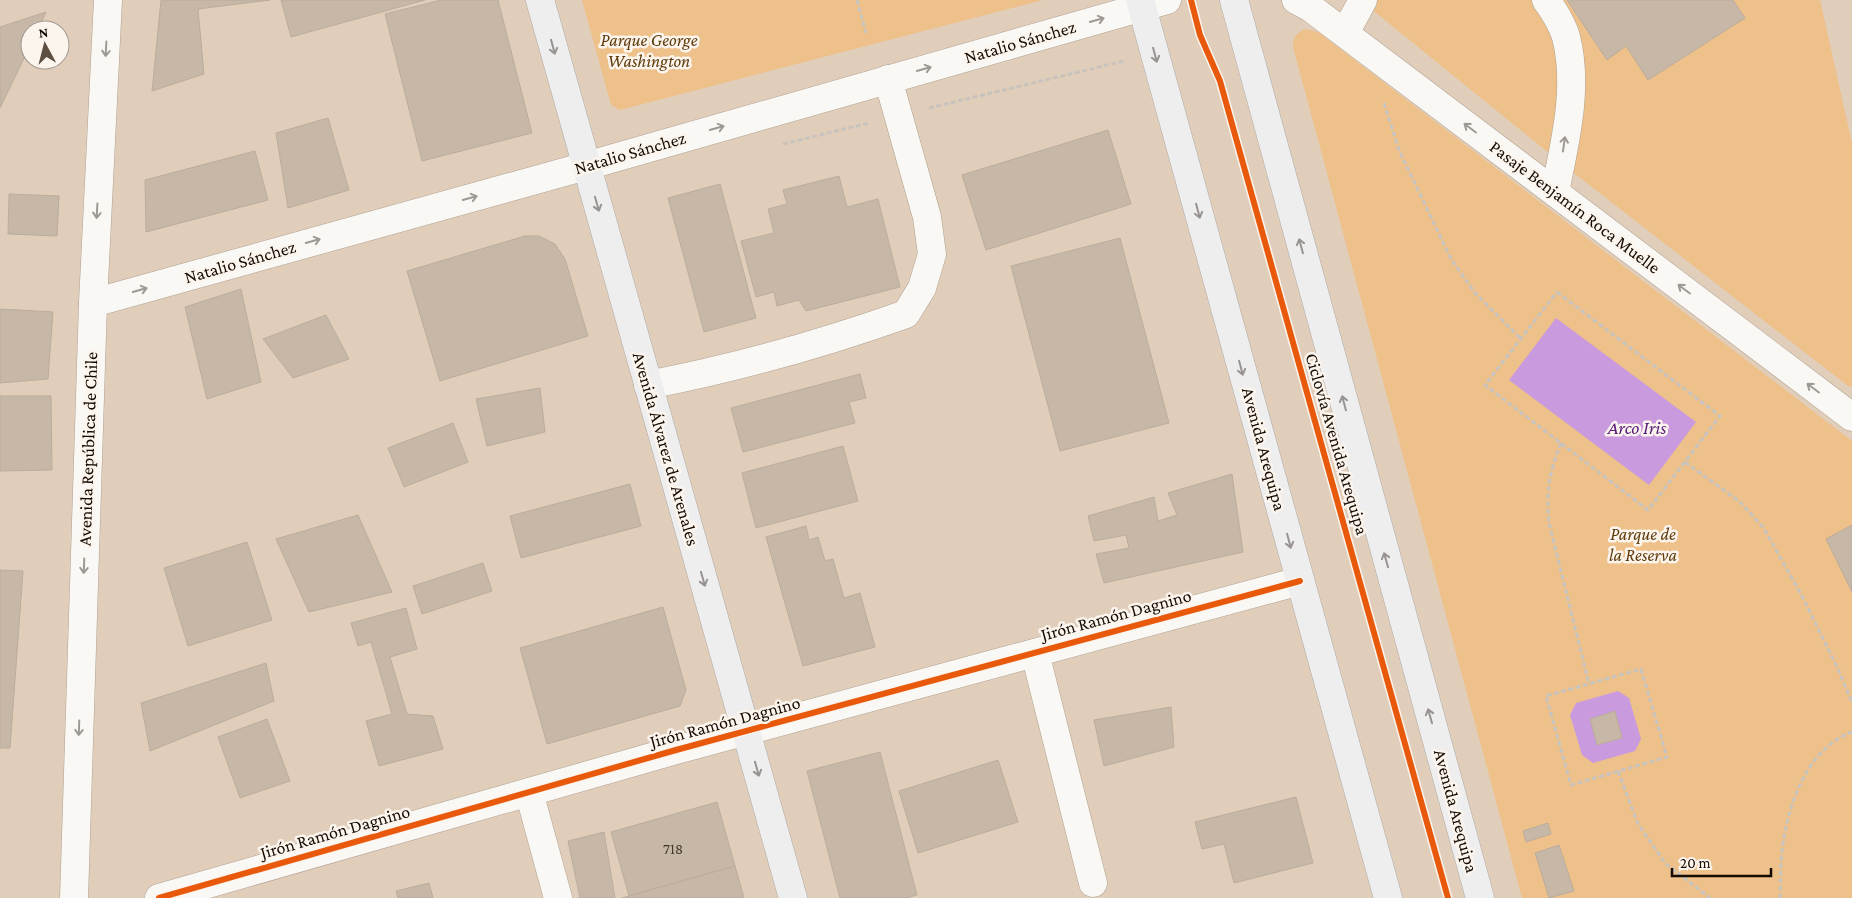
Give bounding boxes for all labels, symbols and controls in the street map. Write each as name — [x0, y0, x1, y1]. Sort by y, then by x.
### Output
one-way arrow — [1089, 15, 1105, 24]
street label: Natalio Sánchez — [962, 16, 1078, 67]
north arrow — [20, 20, 70, 70]
text: N — [38, 24, 50, 41]
park label: Parque George Washington — [600, 30, 698, 71]
one-way arrow — [549, 39, 559, 55]
one-way arrow — [101, 40, 110, 56]
one-way arrow — [1151, 46, 1160, 62]
one-way arrow — [916, 64, 932, 74]
one-way arrow — [709, 122, 725, 132]
one-way arrow — [1463, 123, 1477, 133]
street label: Natalio Sánchez — [572, 127, 688, 178]
street label: Pasaje Benjamín Roca Muelle — [1485, 136, 1664, 278]
one-way arrow — [1559, 136, 1569, 152]
one-way arrow — [461, 193, 477, 202]
one-way arrow — [593, 195, 602, 211]
one-way arrow — [93, 203, 102, 219]
one-way arrow — [1194, 203, 1204, 219]
street label: Natalio Sánchez — [182, 236, 298, 287]
one-way arrow — [305, 236, 321, 246]
one-way arrow — [1295, 238, 1305, 254]
one-way arrow — [131, 284, 147, 294]
one-way arrow — [1678, 284, 1691, 295]
street label: Avenida Álvarez de Arenales — [629, 350, 703, 548]
street label: Avenida República de Chile — [75, 351, 101, 546]
street label: Ciclovía Avenida Arequipa — [1301, 351, 1373, 537]
one-way arrow — [1237, 359, 1247, 375]
one-way arrow — [1807, 382, 1820, 393]
street label: Avenida Arequipa — [1238, 385, 1290, 513]
one-way arrow — [1338, 395, 1348, 411]
water label: Arco Iris — [1607, 417, 1667, 438]
park label: Parque de la Reserva — [1609, 524, 1677, 565]
one-way arrow — [1285, 533, 1294, 549]
one-way arrow — [1381, 552, 1391, 568]
one-way arrow — [80, 557, 89, 573]
one-way arrow — [699, 570, 709, 586]
street label: Jirón Ramón Dagnino — [1037, 585, 1193, 645]
street label: Jirón Ramón Dagnino — [646, 692, 802, 752]
one-way arrow — [1425, 708, 1434, 724]
one-way arrow — [74, 720, 84, 736]
street label: Avenida Arequipa — [1430, 747, 1482, 875]
one-way arrow — [752, 760, 762, 776]
street label: Jirón Ramón Dagnino — [256, 801, 412, 863]
house number: 718 — [663, 841, 683, 857]
scale bar — [1672, 846, 1771, 878]
text: 20 m — [1680, 855, 1711, 871]

